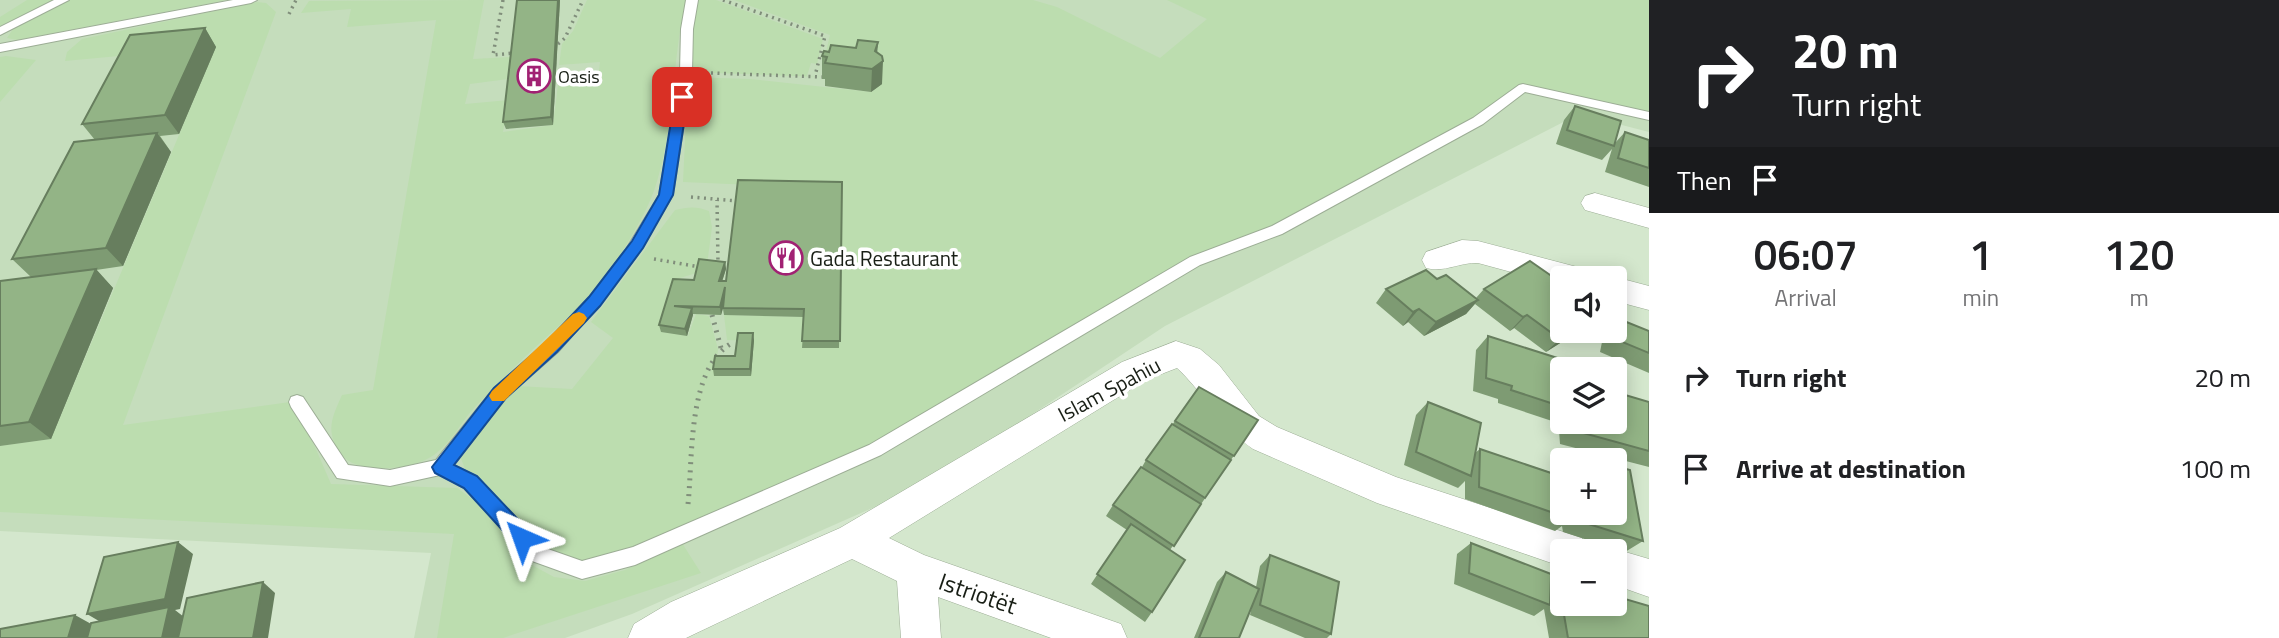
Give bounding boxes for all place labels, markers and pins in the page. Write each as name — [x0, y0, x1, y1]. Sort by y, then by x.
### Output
building icon: Oasis — [515, 57, 553, 95]
place label: Oasis — [558, 63, 600, 90]
pin — [652, 67, 712, 127]
restaurant icon: Gada Restaurant — [767, 239, 805, 277]
place label: Gada Restaurant — [810, 242, 959, 274]

